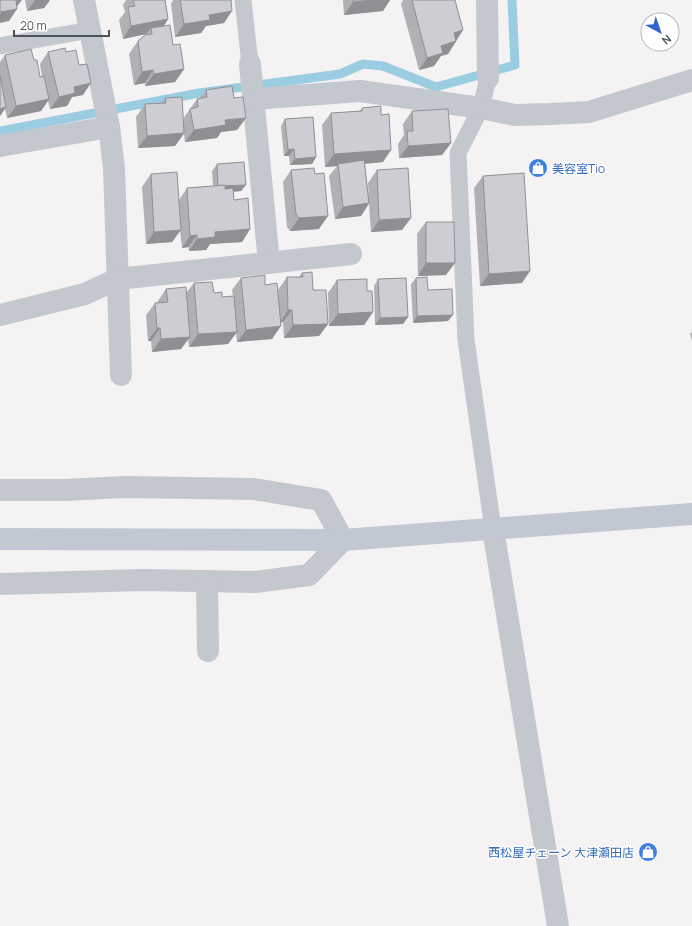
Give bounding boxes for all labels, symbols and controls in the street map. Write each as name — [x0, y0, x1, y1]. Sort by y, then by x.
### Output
scale bar — [14, 12, 109, 38]
north arrow — [640, 12, 680, 52]
text: 20 m — [20, 17, 47, 34]
text: N — [659, 32, 675, 48]
shop icon: 美容室Tio — [527, 157, 549, 179]
place label: 美容室Tio — [552, 160, 605, 177]
shop icon: 西松屋チェーン 大津瀬田店 — [637, 841, 659, 863]
place label: 西松屋チェーン 大津瀬田店 — [488, 844, 634, 861]

